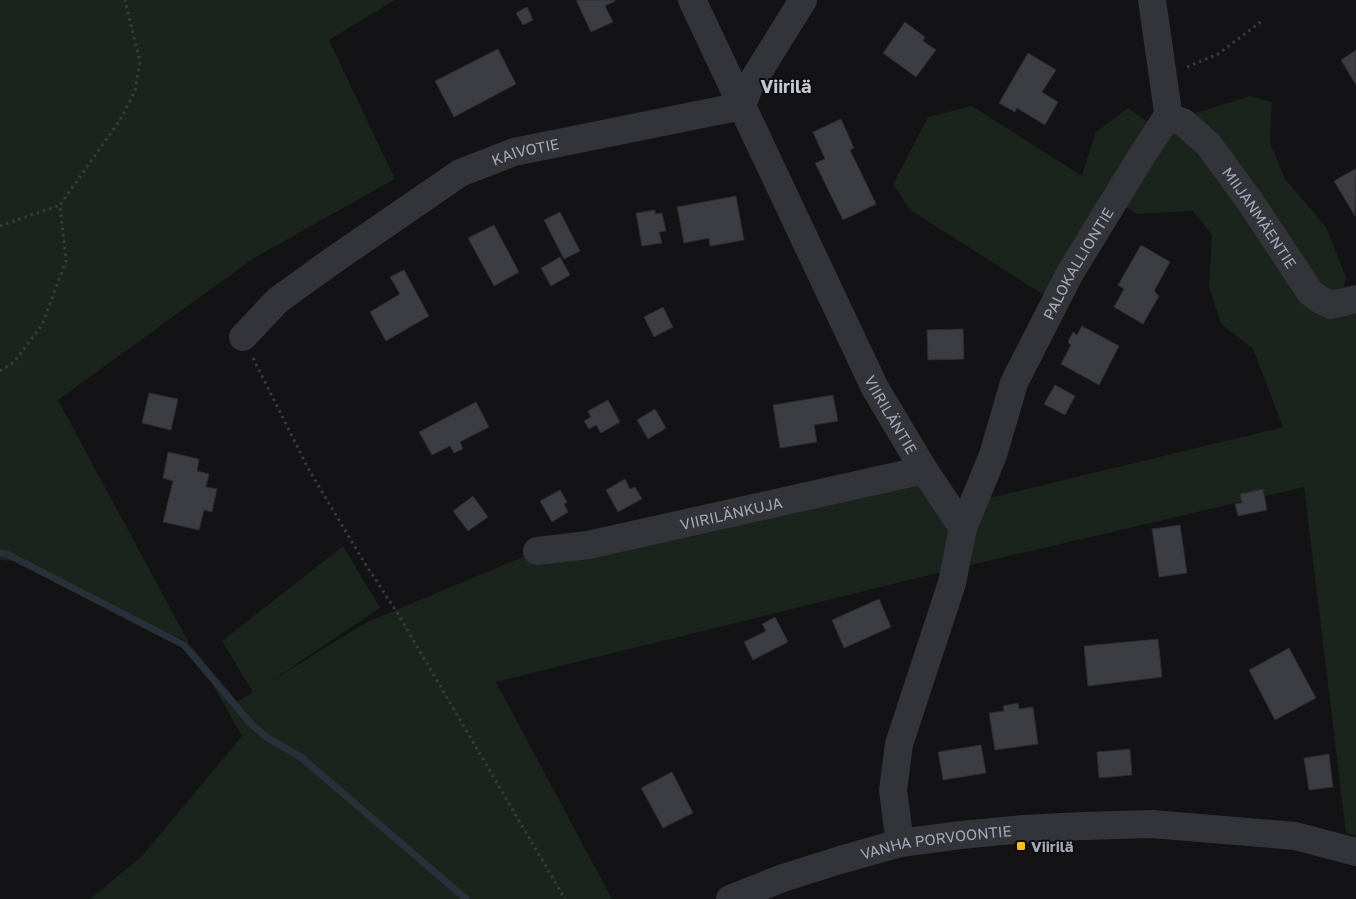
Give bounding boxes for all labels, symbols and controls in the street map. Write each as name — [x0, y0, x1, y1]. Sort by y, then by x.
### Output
district label: Viirilä — [760, 75, 812, 97]
street label: KAIVOTIE — [489, 134, 561, 169]
street label: MIIJANMÄENTIE — [1219, 163, 1301, 271]
street label: PALOKALLIONTIE — [1039, 204, 1117, 322]
street label: VIIRILÄNTIE — [861, 372, 921, 457]
street label: VIIRILÄNKUJA — [678, 493, 784, 533]
street label: VANHA PORVOONTIE — [859, 821, 1012, 863]
place label: Viirilä — [1031, 837, 1074, 855]
marker: Viirilä — [1015, 840, 1027, 852]

